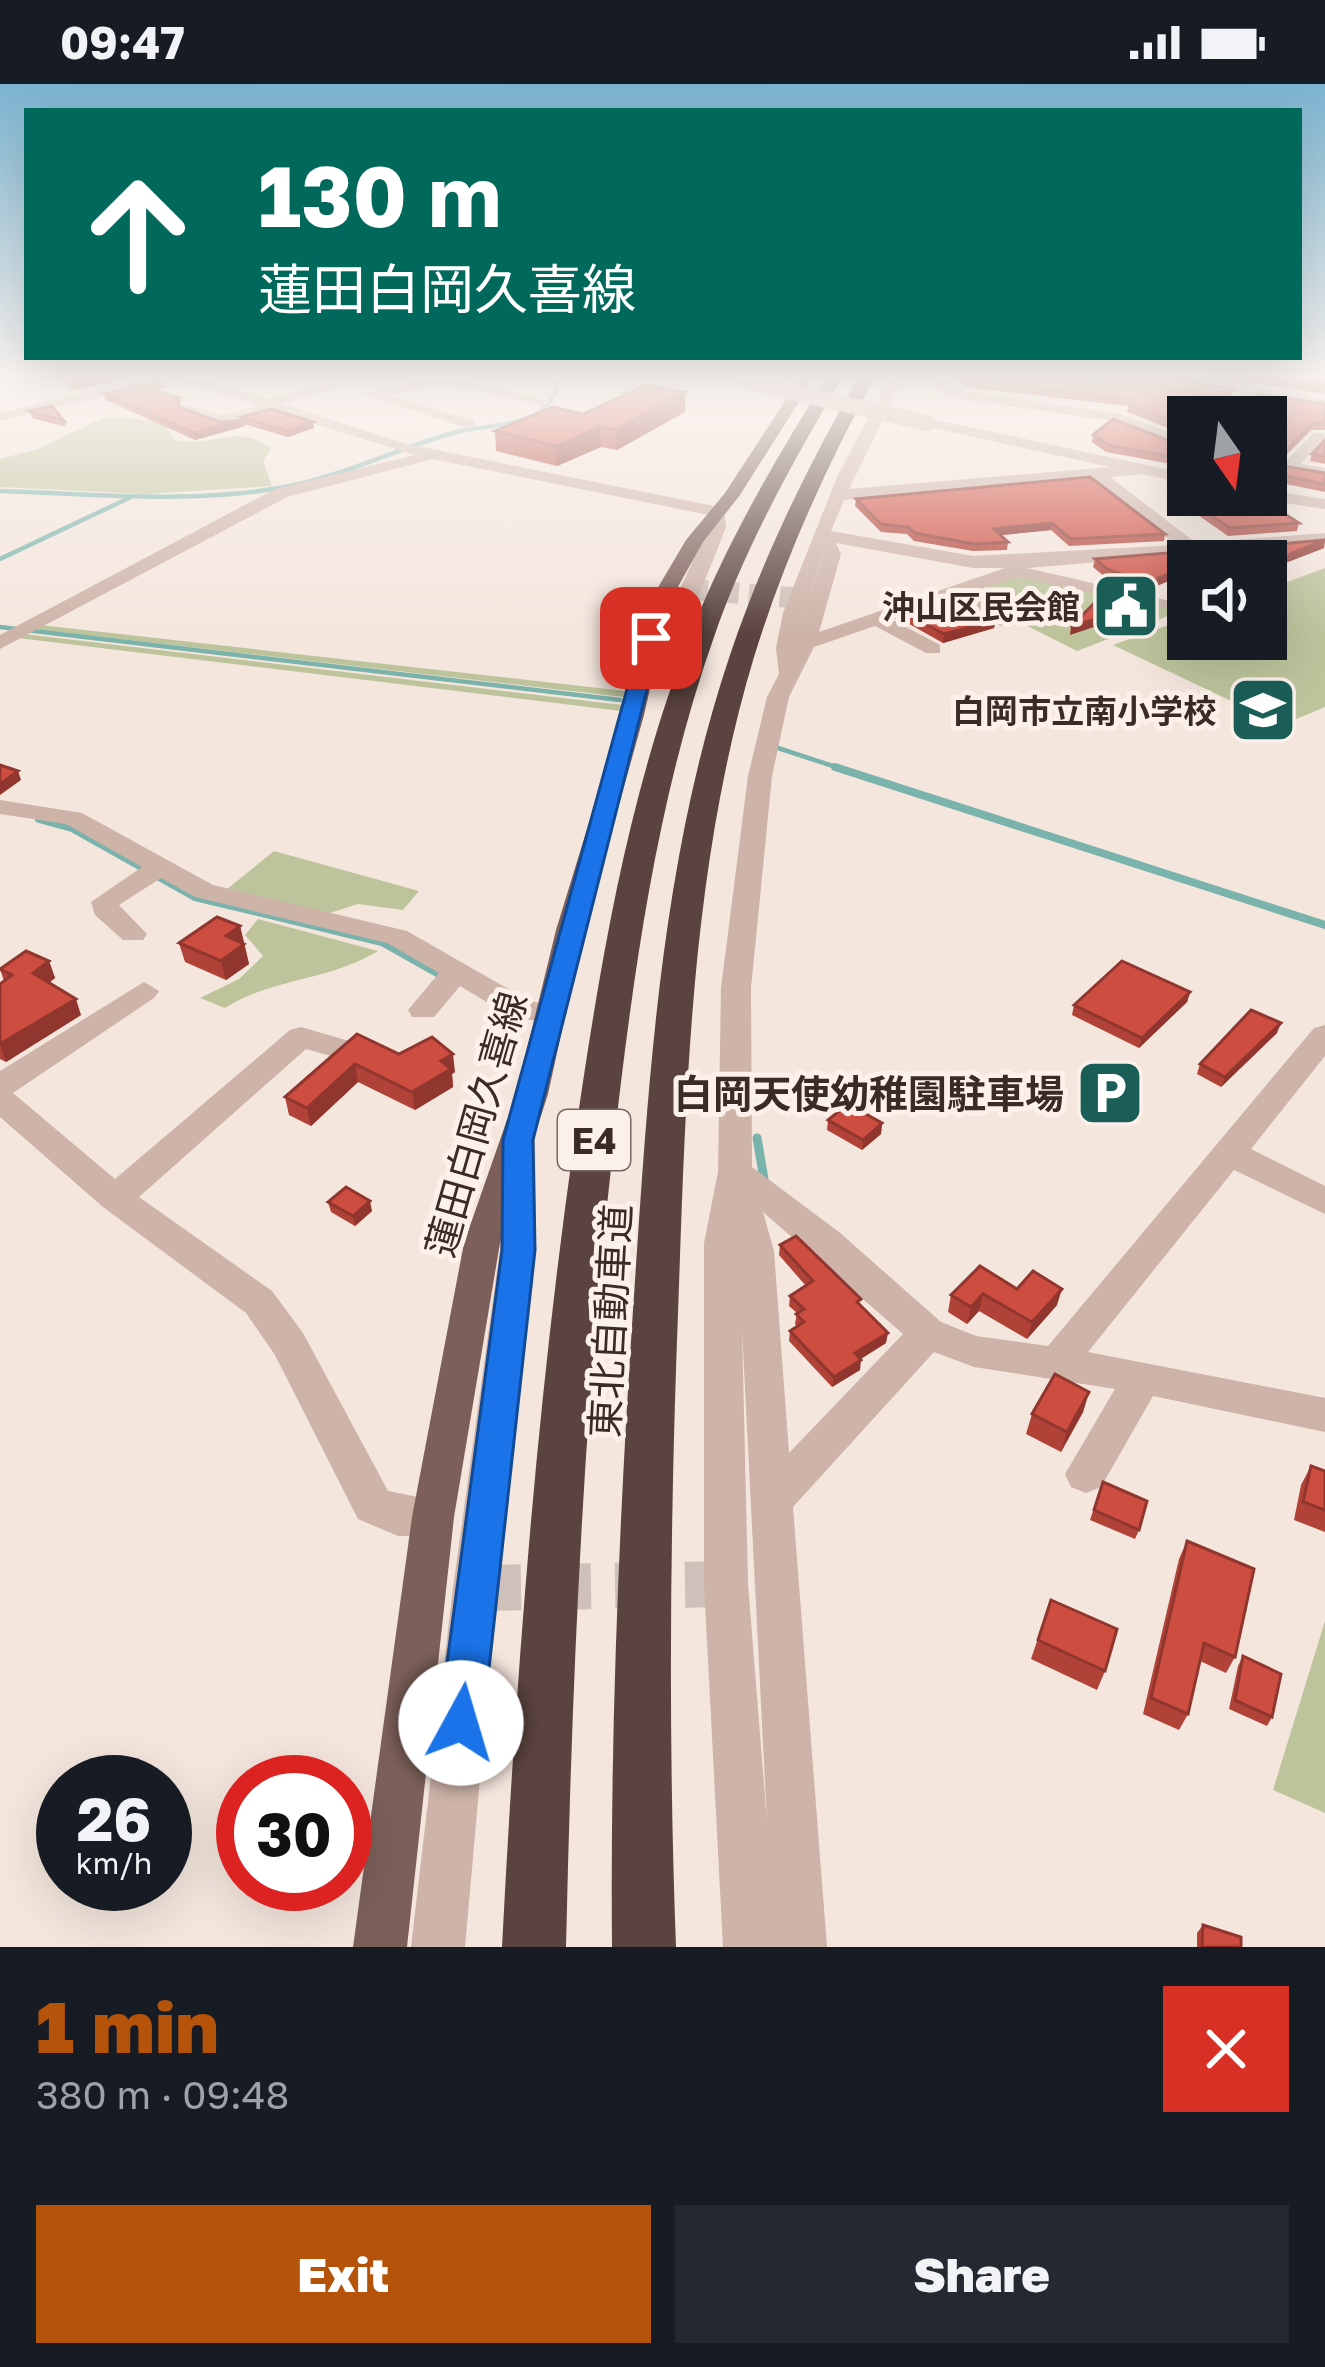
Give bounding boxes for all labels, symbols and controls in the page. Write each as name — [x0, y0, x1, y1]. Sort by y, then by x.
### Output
text: 09:47 — [60, 15, 185, 69]
text: 130 m — [258, 145, 502, 245]
icon: ahead — [60, 156, 216, 312]
text: 蓮田白岡久喜線 — [258, 256, 636, 321]
north arrow — [1167, 396, 1287, 516]
map controls — [1167, 396, 1287, 660]
button: sound — [1167, 540, 1287, 660]
public building icon: 沖山区民会館 — [1091, 571, 1161, 641]
pin — [600, 587, 702, 689]
place label: 沖山区民会館 — [882, 587, 1080, 626]
icon: arrive — [618, 605, 684, 671]
school or university icon: 白岡市立南小学校 — [1228, 675, 1298, 745]
place label: 白岡市立南小学校 — [952, 691, 1216, 730]
street label: 蓮田白岡久喜線 — [416, 986, 536, 1262]
parking icon: 白岡天使幼稚園駐車場 — [1075, 1058, 1145, 1128]
place label: 白岡天使幼稚園駐車場 — [674, 1070, 1064, 1117]
road number: E4 — [558, 1110, 630, 1170]
street label: 東北自動車道 — [580, 1203, 640, 1439]
position arrow — [398, 1660, 524, 1786]
speed limit sign: 30 — [216, 1755, 372, 1911]
text: 26 — [77, 1782, 151, 1854]
text: km/h — [76, 1845, 152, 1881]
text: 1 min — [36, 1982, 219, 2069]
button: close — [1163, 1986, 1289, 2112]
text: 380 m · 09:48 — [36, 2071, 289, 2118]
button: Exit — [36, 2205, 651, 2343]
button: Share — [675, 2205, 1289, 2343]

